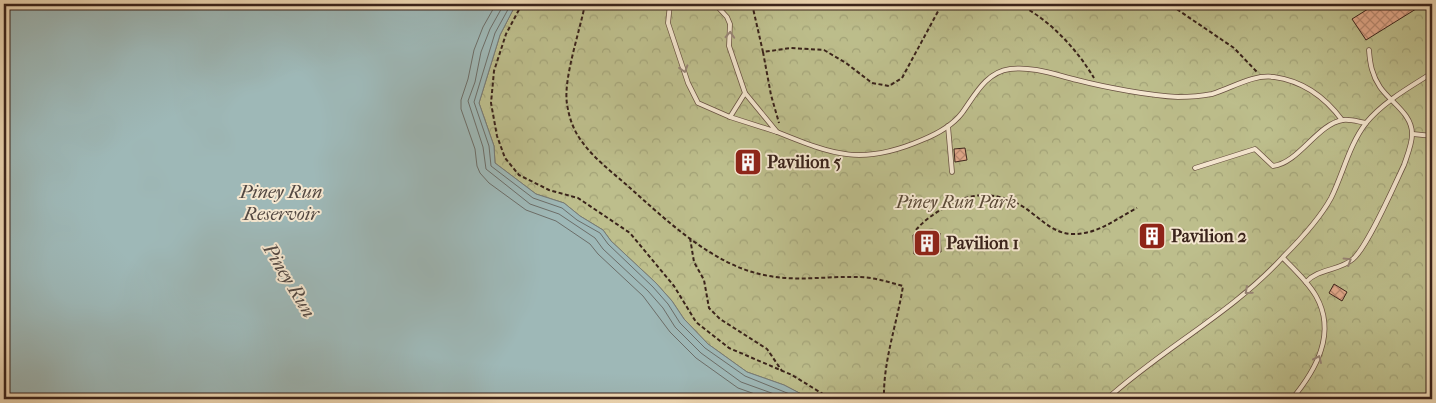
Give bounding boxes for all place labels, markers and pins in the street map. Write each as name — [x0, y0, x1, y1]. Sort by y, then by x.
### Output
building icon: Pavilion 5 — [733, 147, 763, 177]
place label: Pavilion 5 — [767, 152, 842, 173]
building icon: Pavilion 2 — [1137, 221, 1167, 251]
place label: Pavilion 2 — [1171, 226, 1247, 247]
building icon: Pavilion 1 — [912, 228, 942, 258]
place label: Pavilion 1 — [946, 233, 1019, 254]

